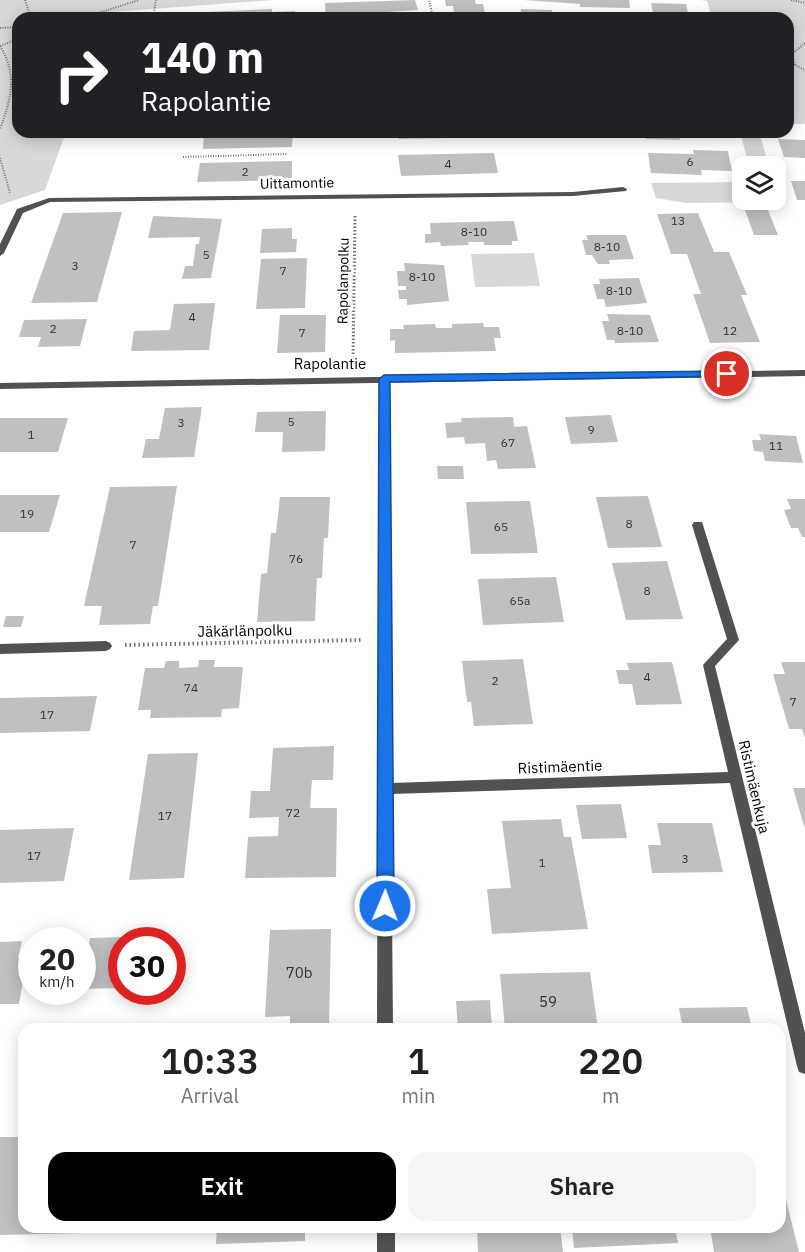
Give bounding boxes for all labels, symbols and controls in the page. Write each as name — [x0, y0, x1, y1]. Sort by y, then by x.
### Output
text: 140 m — [141, 30, 264, 85]
icon: right — [42, 36, 120, 114]
text: Rapolantie — [141, 83, 271, 118]
house number: 6 — [686, 154, 694, 169]
house number: 4 — [444, 156, 452, 171]
map controls — [732, 156, 786, 210]
button: layers — [732, 156, 786, 210]
house number: 2 — [241, 164, 249, 179]
street label: Uittamontie — [260, 173, 335, 193]
house number: 13 — [671, 213, 685, 228]
house number: 8-10 — [461, 224, 487, 239]
street label: Rapolanpolku — [333, 238, 353, 324]
house number: 8-10 — [594, 239, 620, 254]
house number: 5 — [202, 247, 210, 262]
house number: 3 — [71, 258, 79, 273]
house number: 7 — [279, 263, 287, 278]
house number: 8-10 — [409, 269, 435, 284]
house number: 8-10 — [606, 283, 632, 298]
house number: 4 — [188, 309, 196, 324]
house number: 2 — [49, 321, 57, 336]
house number: 8-10 — [617, 323, 643, 338]
house number: 12 — [723, 323, 737, 338]
house number: 7 — [298, 325, 306, 340]
pin — [701, 348, 752, 399]
street label: Rapolantie — [294, 354, 366, 373]
icon: arrive — [710, 357, 743, 390]
house number: 5 — [287, 414, 295, 429]
house number: 3 — [177, 415, 185, 430]
house number: 9 — [587, 422, 595, 437]
house number: 1 — [27, 427, 35, 442]
house number: 67 — [501, 435, 515, 450]
house number: 11 — [769, 438, 783, 453]
house number: 19 — [20, 506, 34, 521]
house number: 8 — [625, 516, 633, 531]
house number: 65 — [494, 519, 508, 534]
house number: 7 — [129, 537, 137, 552]
house number: 76 — [289, 551, 303, 566]
house number: 8 — [643, 583, 651, 598]
house number: 65a — [510, 593, 531, 608]
street label: Jäkärlänpolku — [197, 620, 293, 641]
house number: 4 — [643, 669, 651, 684]
house number: 2 — [491, 673, 499, 688]
house number: 74 — [184, 680, 198, 695]
house number: 7 — [789, 694, 797, 709]
house number: 17 — [40, 707, 54, 722]
street label: Ristimäenkuja — [734, 738, 774, 836]
street label: Ristimäentie — [517, 756, 603, 777]
house number: 72 — [286, 805, 300, 820]
house number: 17 — [158, 808, 172, 823]
house number: 17 — [27, 848, 41, 863]
house number: 3 — [681, 851, 689, 866]
house number: 1 — [538, 855, 546, 870]
position arrow — [353, 874, 417, 938]
speed limit sign: 30 — [108, 927, 186, 1005]
text: 20 — [39, 939, 75, 978]
house number: 70b — [286, 963, 312, 982]
text: km/h — [39, 972, 75, 991]
house number: 59 — [539, 992, 557, 1011]
text: 10:33 — [161, 1037, 259, 1084]
text: 1 — [408, 1037, 429, 1084]
text: 220 — [578, 1037, 643, 1084]
text: Arrival — [181, 1082, 239, 1109]
text: min — [402, 1082, 435, 1109]
text: m — [602, 1082, 619, 1109]
button: Exit — [48, 1152, 396, 1221]
button: Share — [408, 1152, 756, 1221]

